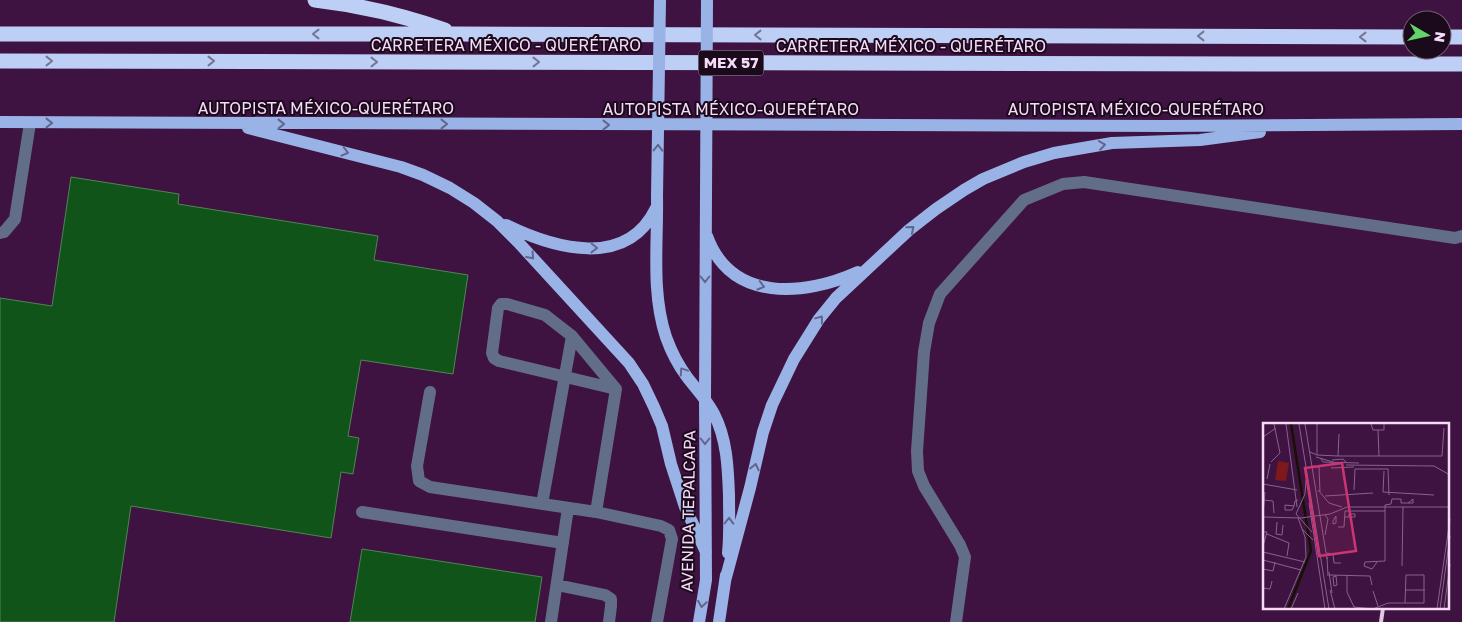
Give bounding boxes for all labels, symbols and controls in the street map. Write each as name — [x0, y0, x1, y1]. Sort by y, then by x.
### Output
north arrow — [1402, 10, 1452, 60]
one-way arrow — [312, 29, 320, 39]
one-way arrow — [754, 30, 762, 40]
one-way arrow — [1197, 31, 1204, 41]
text: N — [1431, 31, 1450, 44]
one-way arrow — [1359, 32, 1367, 42]
street label: CARRETERA MÉXICO - QUERÉTARO — [371, 35, 641, 55]
street label: CARRETERA MÉXICO - QUERÉTARO — [776, 36, 1046, 56]
road number: MEX 57 — [698, 50, 764, 76]
one-way arrow — [45, 56, 53, 66]
one-way arrow — [208, 56, 215, 66]
one-way arrow — [370, 57, 378, 67]
one-way arrow — [532, 57, 540, 67]
street label: AUTOPISTA MÉXICO-QUERÉTARO — [198, 98, 454, 118]
street label: AUTOPISTA MÉXICO-QUERÉTARO — [603, 99, 859, 119]
street label: AUTOPISTA MÉXICO-QUERÉTARO — [1008, 99, 1264, 119]
one-way arrow — [45, 118, 53, 128]
one-way arrow — [278, 119, 285, 129]
one-way arrow — [440, 119, 448, 129]
one-way arrow — [602, 120, 610, 130]
one-way arrow — [1098, 140, 1106, 151]
one-way arrow — [653, 143, 663, 151]
one-way arrow — [340, 146, 349, 157]
one-way arrow — [905, 226, 914, 234]
one-way arrow — [590, 243, 598, 253]
one-way arrow — [526, 250, 535, 259]
one-way arrow — [700, 276, 710, 283]
one-way arrow — [757, 280, 766, 291]
one-way arrow — [814, 316, 822, 325]
one-way arrow — [680, 367, 689, 377]
inset map — [1263, 423, 1450, 610]
street label: AVENIDA TEPALCAPA — [677, 430, 699, 592]
one-way arrow — [700, 438, 710, 446]
one-way arrow — [749, 462, 760, 471]
one-way arrow — [724, 517, 734, 525]
one-way arrow — [698, 599, 708, 608]

